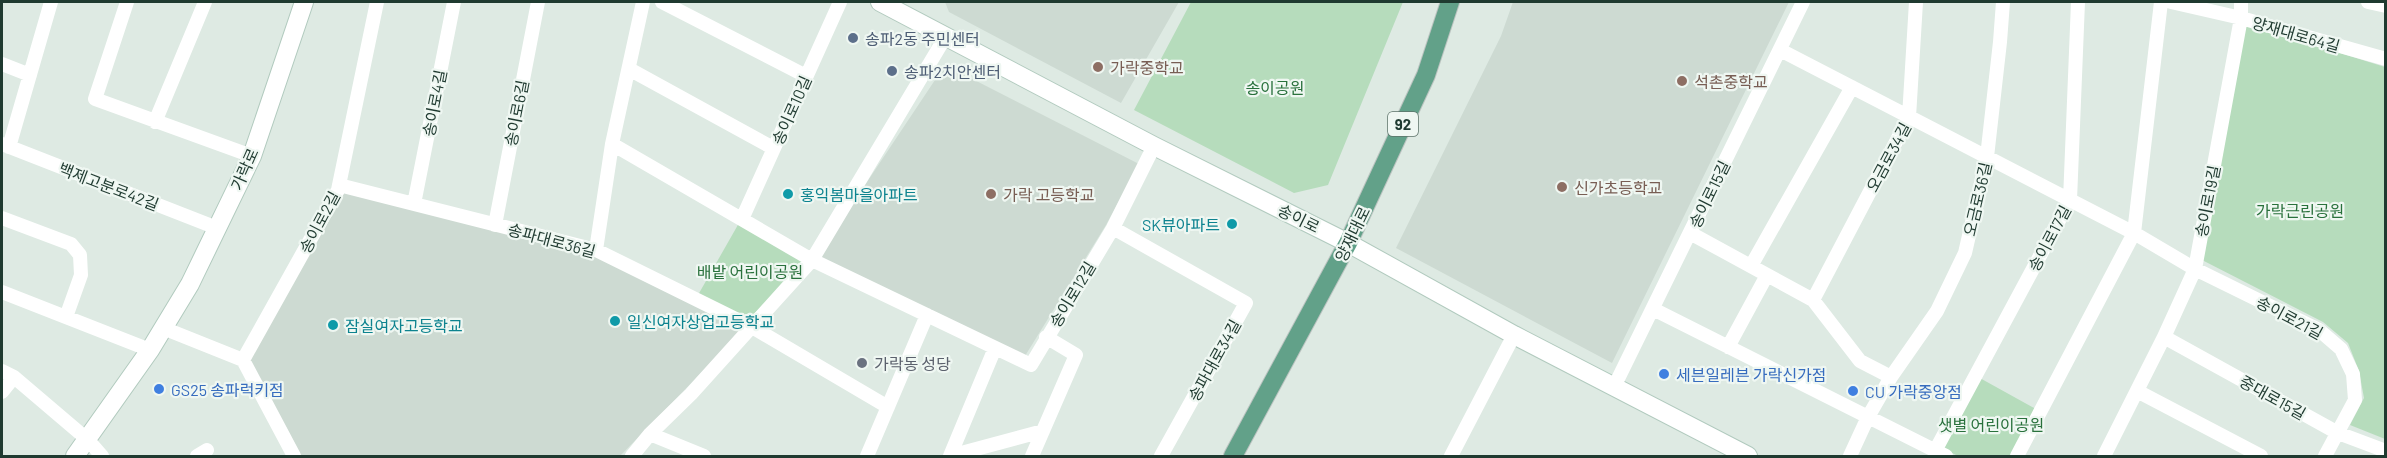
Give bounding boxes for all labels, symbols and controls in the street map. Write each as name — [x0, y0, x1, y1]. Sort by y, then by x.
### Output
street label: 양재대로64길 — [2250, 12, 2342, 56]
place label: 송파2동 주민센터 — [865, 29, 980, 48]
marker: 송파2동 주민센터 — [846, 31, 860, 45]
place label: 가락중학교 — [1110, 58, 1184, 77]
marker: 가락중학교 — [1091, 60, 1105, 74]
place label: 송파2치안센터 — [904, 62, 1001, 81]
marker: 송파2치안센터 — [885, 64, 899, 78]
street label: 송이로4길 — [418, 68, 450, 138]
place label: 석촌중학교 — [1694, 72, 1768, 91]
street label: 송이로10길 — [767, 73, 815, 147]
marker: 석촌중학교 — [1675, 74, 1689, 88]
street label: 송이로6길 — [500, 78, 532, 148]
park label: 송이공원 — [1246, 78, 1304, 97]
road number: 92 — [1388, 112, 1418, 136]
street label: 오금로34길 — [1862, 119, 1914, 195]
street label: 가락로 — [226, 145, 262, 193]
street label: 송이로15길 — [1685, 157, 1733, 231]
street label: 백제고분로42길 — [56, 158, 162, 214]
street label: 오금로36길 — [1959, 160, 1995, 238]
street label: 송이로19길 — [2191, 163, 2223, 239]
place label: 신가초등학교 — [1574, 178, 1662, 197]
marker: 신가초등학교 — [1555, 180, 1569, 194]
place label: 홍익봄마을아파트 — [800, 185, 918, 204]
place label: 가락 고등학교 — [1003, 185, 1095, 204]
marker: 홍익봄마을아파트 — [781, 187, 795, 201]
marker: 가락 고등학교 — [984, 187, 998, 201]
street label: 송이로2길 — [295, 188, 343, 256]
street label: 송이로 — [1275, 200, 1323, 236]
park label: 가락근린공원 — [2256, 201, 2344, 220]
street label: 송이로17길 — [2024, 202, 2074, 274]
street label: 양재대로 — [1331, 203, 1374, 265]
place label: SK뷰아파트 — [1142, 215, 1220, 234]
marker: SK뷰아파트 — [1225, 217, 1239, 231]
street label: 송파대로36길 — [506, 219, 598, 261]
street label: 송이로12길 — [1045, 258, 1099, 330]
park label: 배밭 어린이공원 — [697, 262, 803, 281]
street label: 송이로21길 — [2253, 292, 2327, 342]
place label: 일신여자상업고등학교 — [627, 312, 774, 331]
marker: 일신여자상업고등학교 — [608, 314, 622, 328]
place label: 잠실여자고등학교 — [345, 316, 463, 335]
street label: 송파대로34길 — [1184, 316, 1244, 404]
marker: 잠실여자고등학교 — [326, 318, 340, 332]
place label: 가락동 성당 — [874, 354, 951, 373]
marker: 가락동 성당 — [855, 356, 869, 370]
place label: 세븐일레븐 가락신가점 — [1676, 365, 1826, 384]
marker: 세븐일레븐 가락신가점 — [1657, 367, 1671, 381]
street label: 중대로15길 — [2237, 371, 2309, 423]
place label: GS25 송파럭키점 — [171, 380, 284, 399]
marker: GS25 송파럭키점 — [152, 382, 166, 396]
place label: CU 가락중앙점 — [1865, 382, 1962, 401]
marker: CU 가락중앙점 — [1846, 384, 1860, 398]
park label: 샛별 어린이공원 — [1938, 415, 2044, 434]

